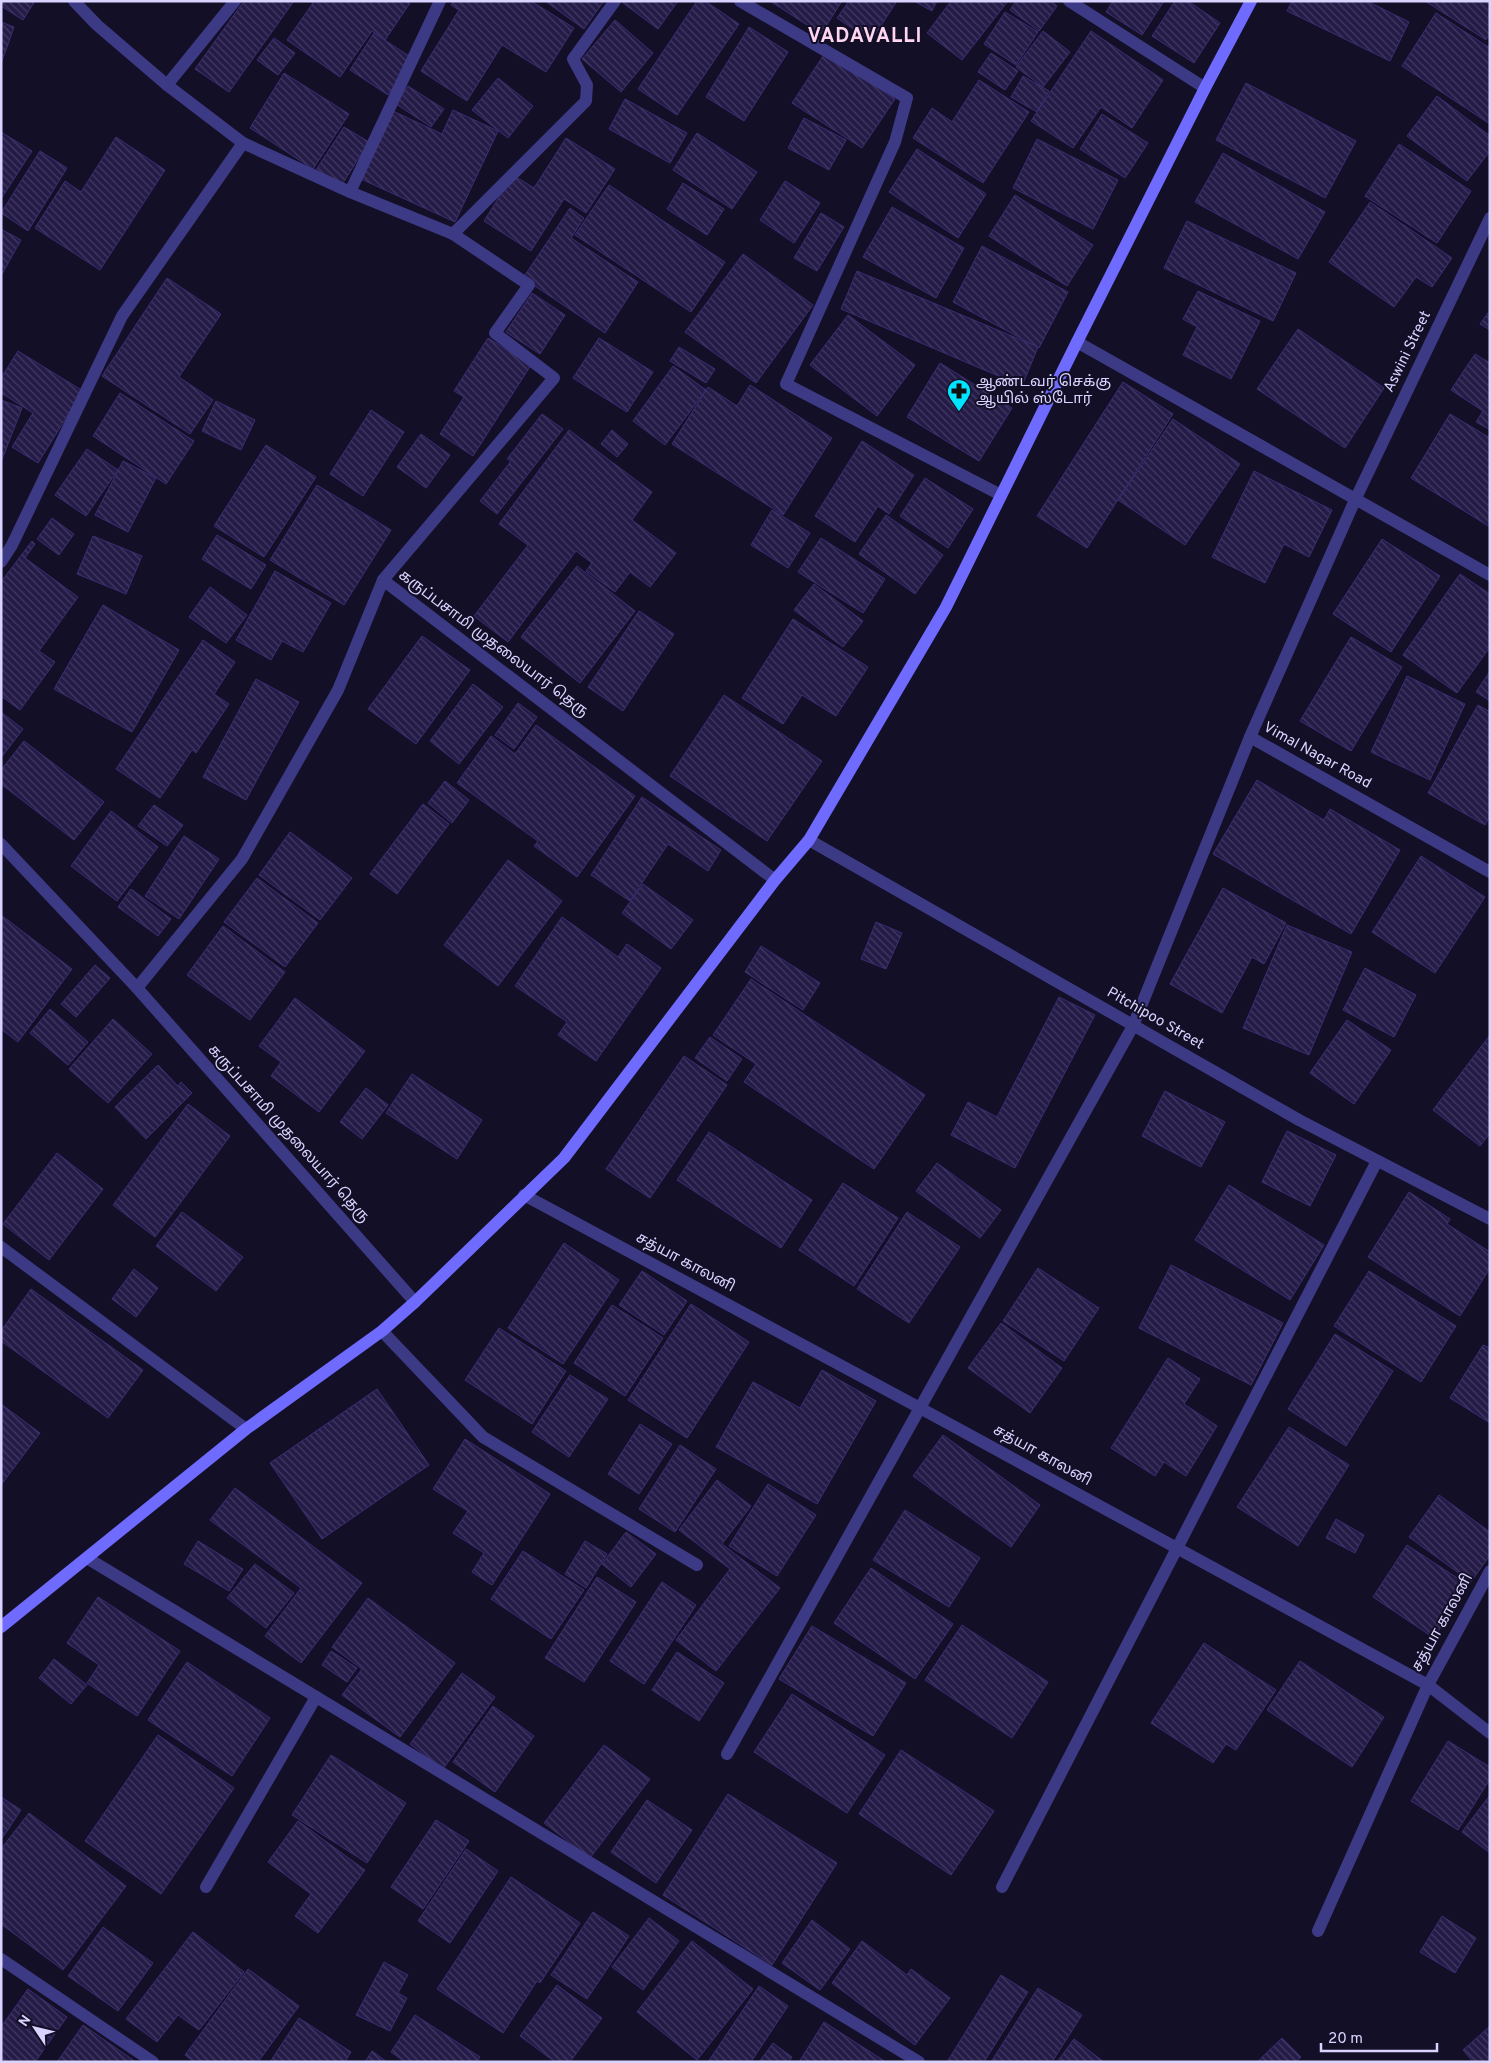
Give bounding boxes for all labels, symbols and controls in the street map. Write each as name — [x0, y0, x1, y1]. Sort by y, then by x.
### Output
district label: VADAVALLI — [808, 24, 922, 50]
street label: Aswini Street — [1380, 308, 1436, 396]
place label: ஆண்டவர் செக்கு ஆயில் ஸ்டோர் — [976, 373, 1111, 409]
pharmacy icon: ஆண்டவர் செக்கு ஆயில் ஸ்டோர் — [946, 378, 972, 412]
street label: கருப்பசாமி முதலையார் தெரு — [394, 566, 592, 722]
street label: Vimal Nagar Road — [1260, 718, 1374, 794]
street label: Pitchipoo Street — [1103, 984, 1207, 1054]
street label: கருப்பசாமி முதலையார் தெரு — [203, 1041, 373, 1227]
street label: சத்யா காலனி — [632, 1229, 738, 1297]
street label: சத்யா காலனி — [989, 1421, 1095, 1491]
street label: சத்யா காலனி — [1408, 1570, 1478, 1676]
north arrow — [10, 2003, 60, 2053]
text: N — [16, 2012, 35, 2030]
scale bar — [1321, 2020, 1437, 2052]
text: 20 m — [1328, 2030, 1363, 2049]

